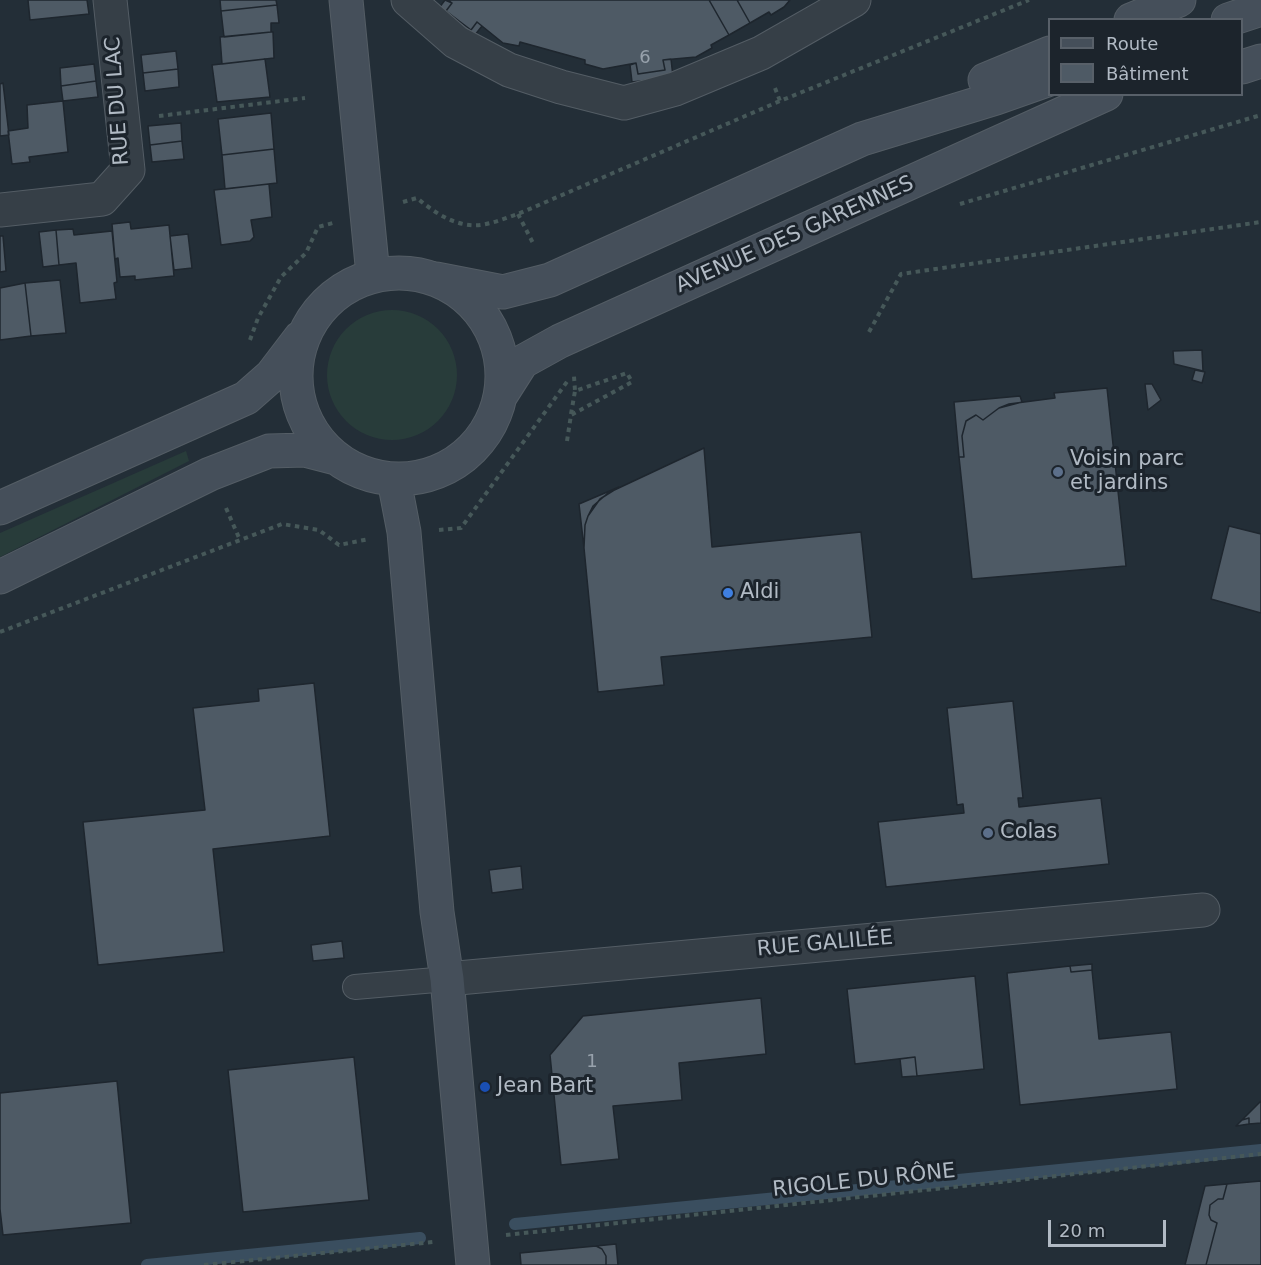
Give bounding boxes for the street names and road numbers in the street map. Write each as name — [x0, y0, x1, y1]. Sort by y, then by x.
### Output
street label: RUE DU LAC — [101, 36, 135, 166]
street label: AVENUE DES GARENNES — [672, 171, 918, 299]
street label: RUE GALILÉE — [756, 925, 894, 963]
street label: RIGOLE DU RÔNE — [771, 1159, 957, 1203]

